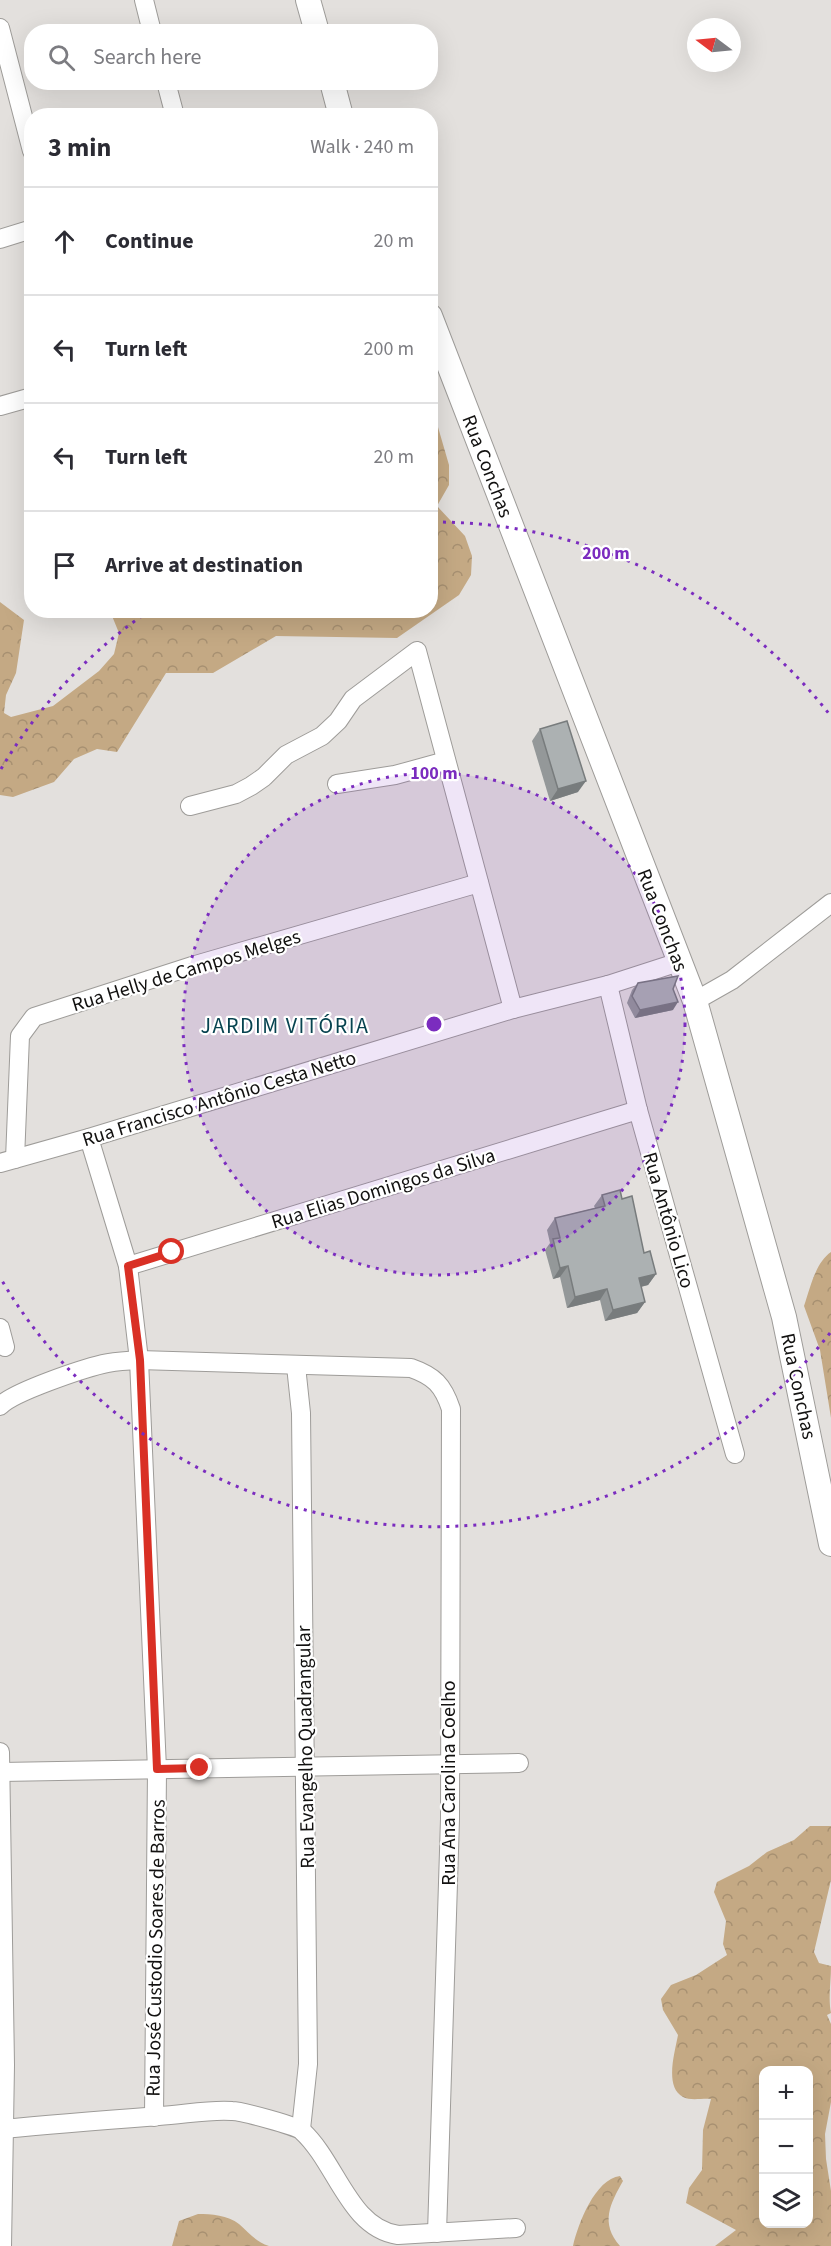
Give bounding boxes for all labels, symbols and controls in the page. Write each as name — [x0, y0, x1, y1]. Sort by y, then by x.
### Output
north arrow — [687, 18, 741, 72]
search box — [24, 24, 438, 90]
icon: search — [45, 41, 78, 74]
text: Search here — [93, 41, 201, 73]
text: 3 min — [48, 129, 111, 166]
text: Walk · 240 m — [310, 133, 414, 161]
icon: ahead — [48, 225, 81, 258]
text: Continue — [105, 225, 194, 257]
text: 20 m — [374, 227, 414, 255]
icon: left — [48, 333, 81, 366]
text: Turn left — [105, 333, 187, 365]
text: 200 m — [364, 335, 414, 363]
street label: Rua Conchas — [455, 411, 519, 522]
icon: left — [48, 441, 81, 474]
text: Turn left — [105, 441, 187, 473]
text: 20 m — [374, 443, 414, 471]
text: 200 m — [582, 541, 630, 566]
icon: arrive — [48, 549, 81, 582]
text: Arrive at destination — [105, 549, 303, 581]
text: 100 m — [410, 761, 458, 786]
street label: Rua Conchas — [630, 865, 694, 976]
street label: Rua Helly de Campos Melges — [68, 923, 304, 1019]
district label: JARDIM VITÓRIA — [201, 1010, 369, 1042]
centre of rings — [424, 1014, 444, 1034]
street label: Rua Francisco Antônio Cesta Netto — [79, 1044, 360, 1154]
street label: Rua Elias Domingos da Silva — [268, 1142, 499, 1236]
street label: Rua Antônio Lico — [635, 1149, 701, 1292]
route start — [158, 1238, 184, 1264]
street label: Rua Conchas — [773, 1330, 823, 1442]
street label: Rua Evangelho Quadrangular — [290, 1625, 322, 1869]
street label: Rua Ana Carolina Coelho — [435, 1680, 463, 1886]
route end — [186, 1754, 212, 1780]
street label: Rua José Custodio Soares de Barros — [139, 1799, 173, 2097]
map controls — [759, 2066, 813, 2228]
button: + — [759, 2066, 813, 2120]
button: − — [759, 2120, 813, 2174]
button: layers — [759, 2174, 813, 2228]

